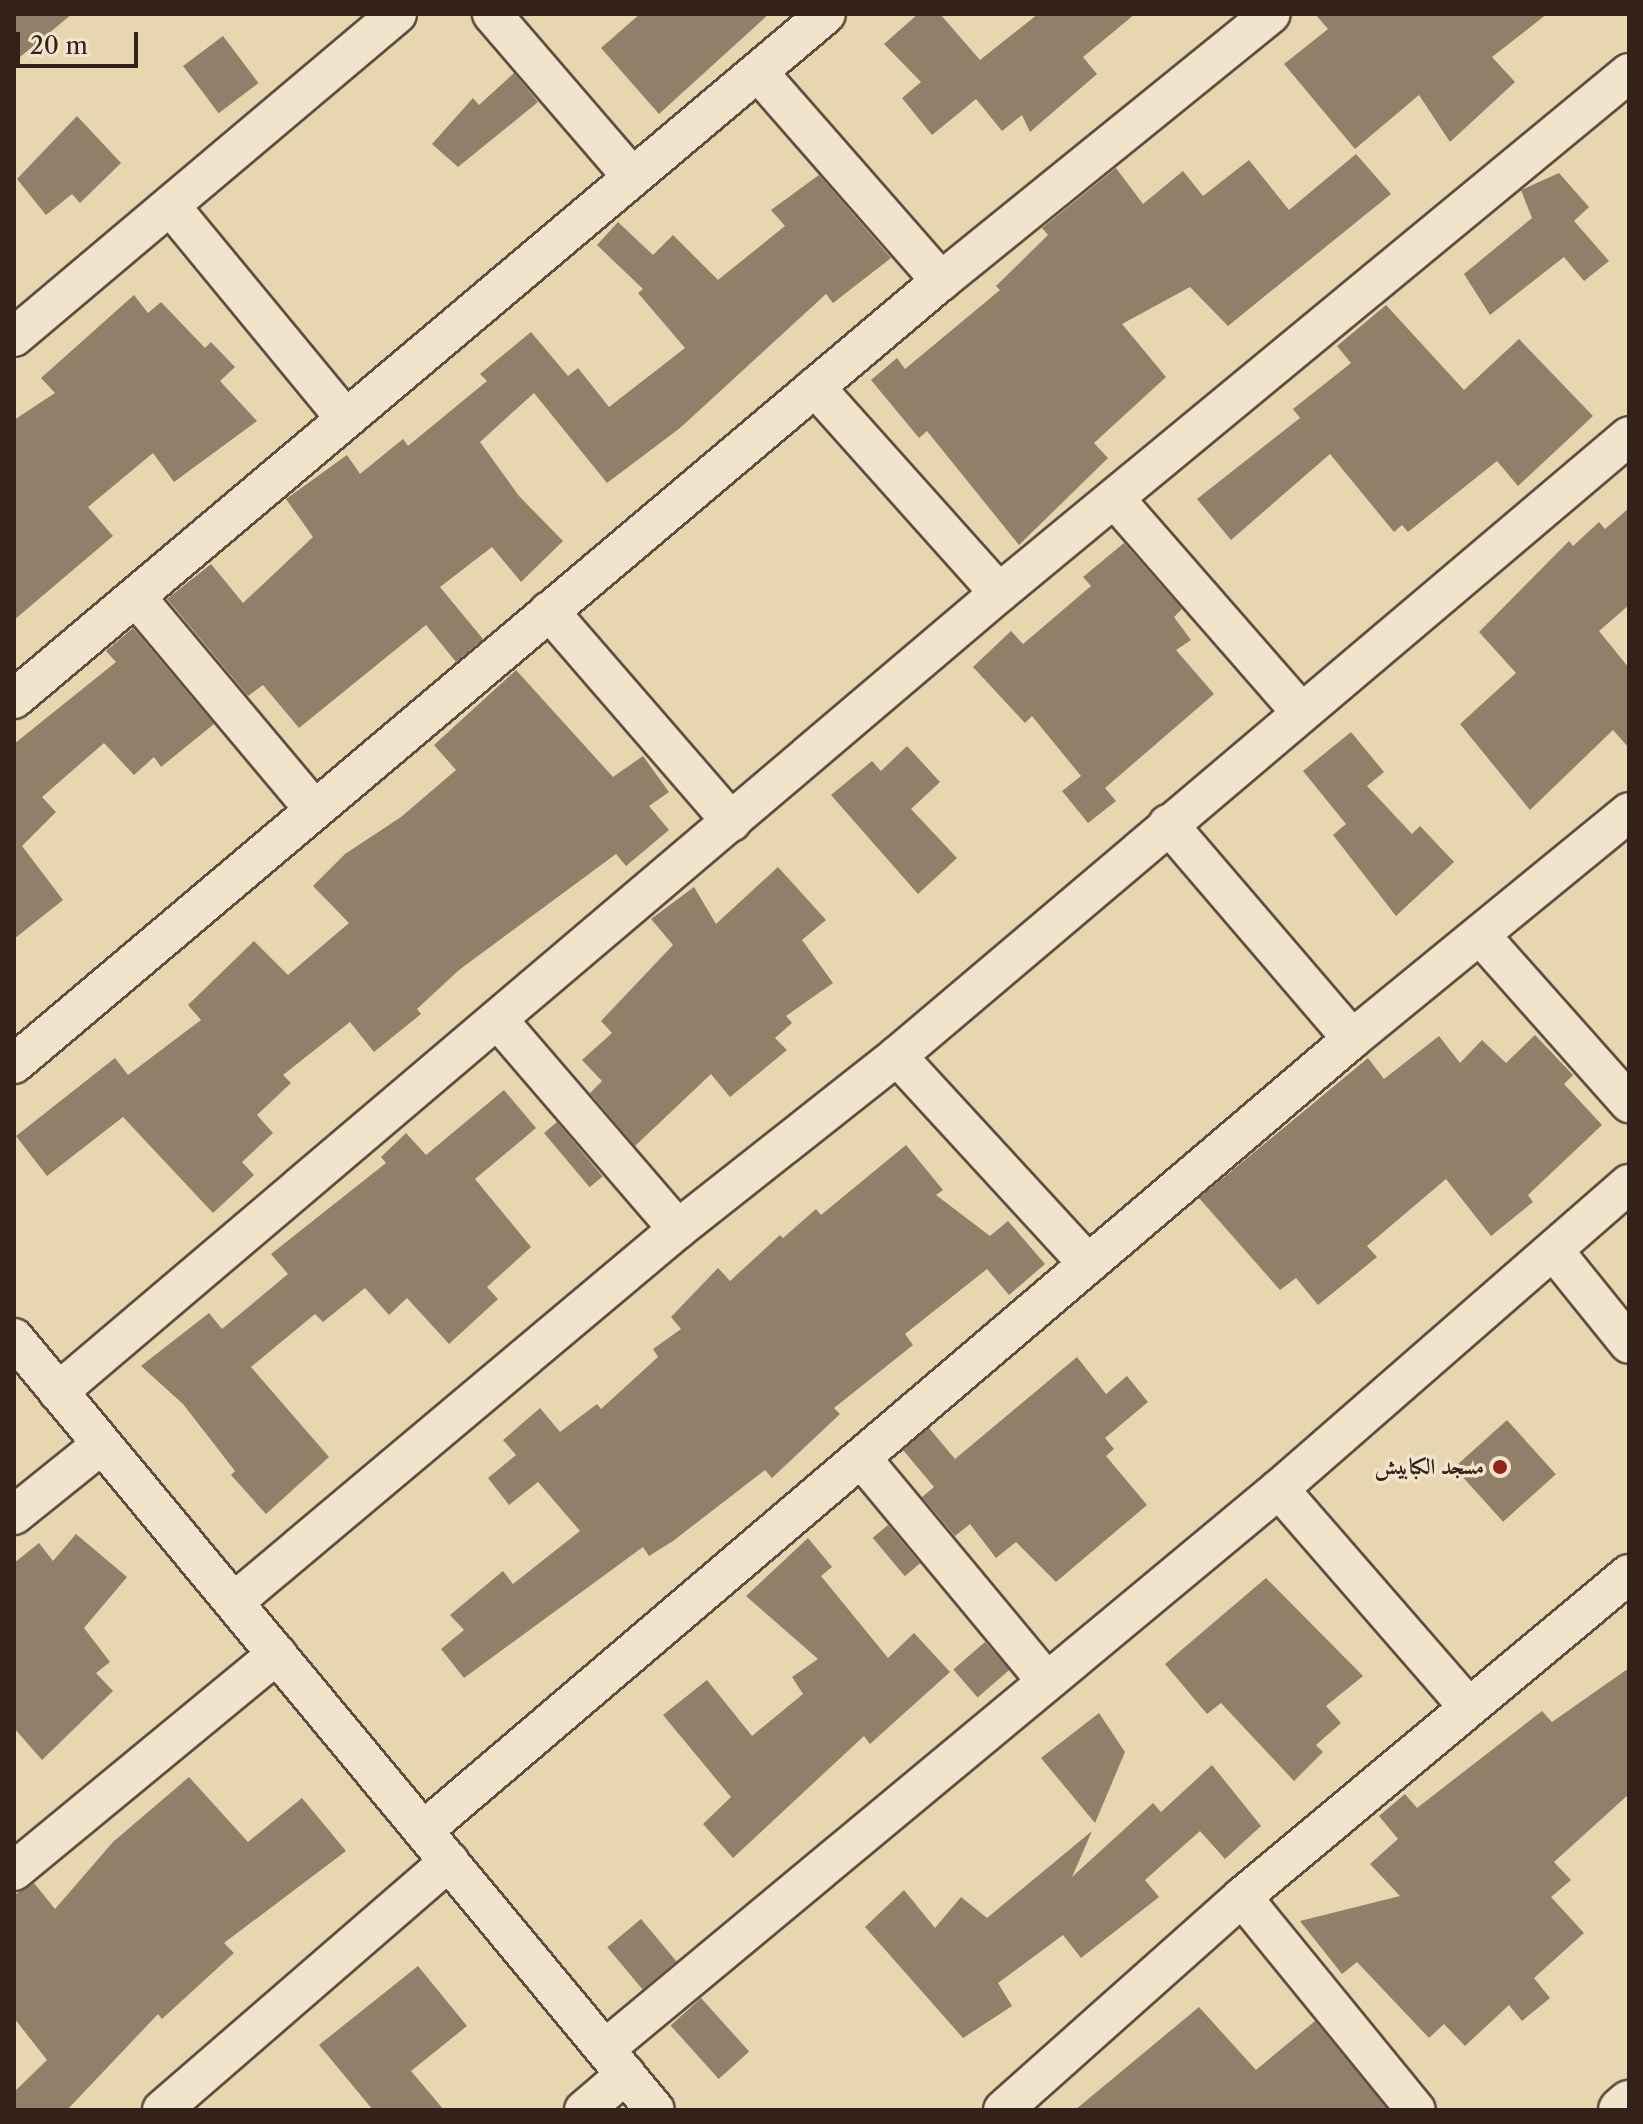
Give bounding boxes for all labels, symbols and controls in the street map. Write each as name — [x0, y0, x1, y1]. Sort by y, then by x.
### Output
scale bar — [20, 16, 142, 66]
text: 20 m — [30, 31, 88, 60]
place label: مسجد الكبابيش — [1374, 1454, 1484, 1480]
marker: مسجد الكبابيش — [1491, 1458, 1509, 1476]

